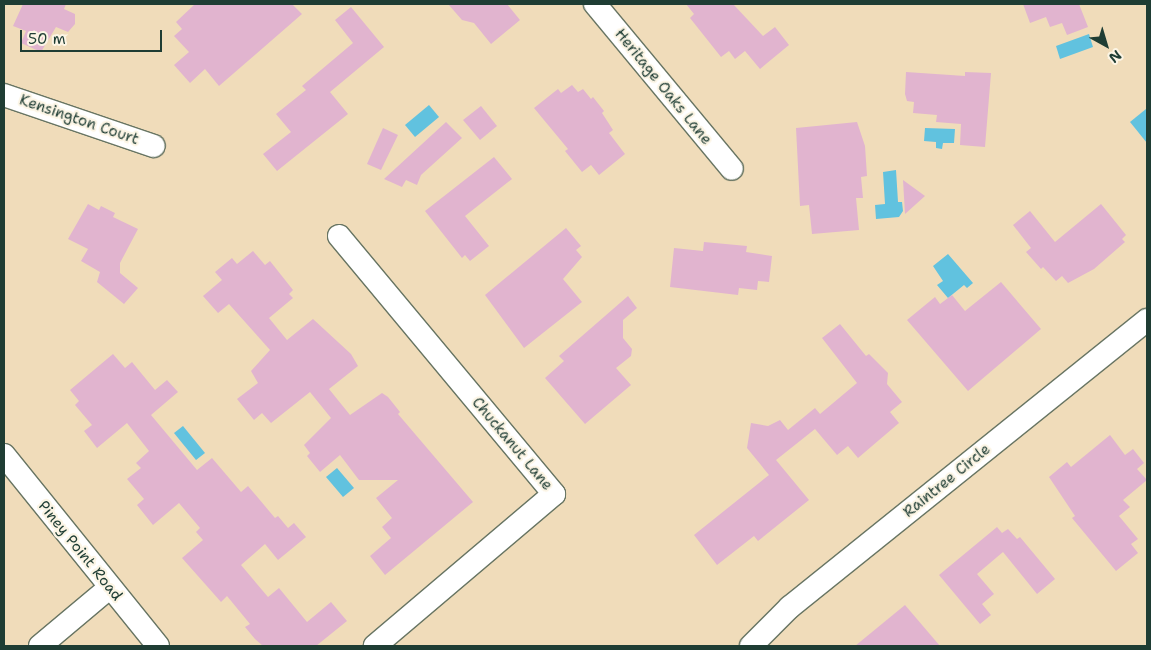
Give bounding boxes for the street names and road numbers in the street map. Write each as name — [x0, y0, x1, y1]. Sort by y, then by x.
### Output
street label: Heritage Oaks Lane — [611, 26, 715, 148]
street label: Kensington Court — [17, 91, 141, 149]
street label: Chuckanut Lane — [468, 394, 556, 494]
street label: Raintree Circle — [900, 441, 994, 521]
street label: Piney Point Road — [34, 497, 126, 605]

